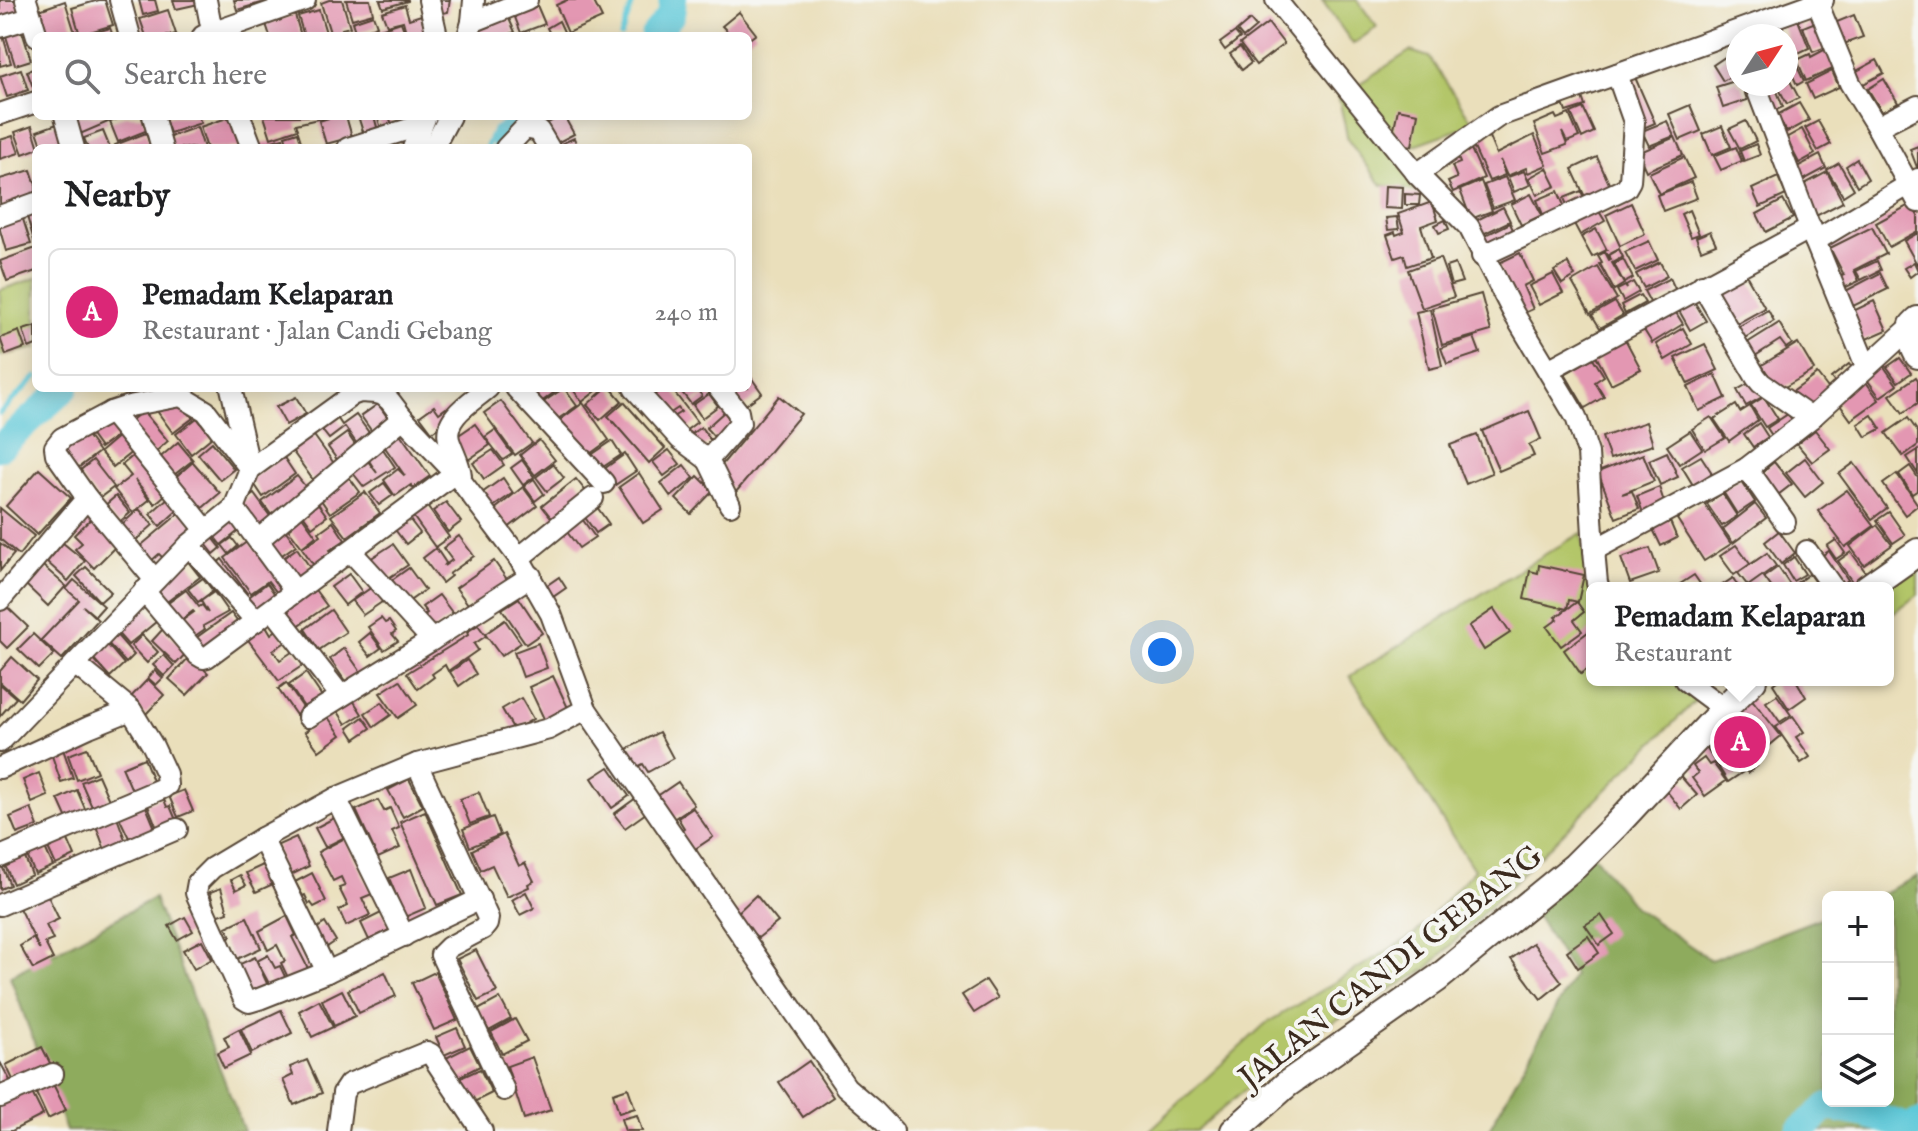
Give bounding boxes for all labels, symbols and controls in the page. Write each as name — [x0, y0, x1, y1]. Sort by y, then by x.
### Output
north arrow — [1726, 24, 1798, 96]
search box — [32, 32, 752, 120]
icon: search — [60, 54, 104, 98]
text: Search here — [124, 57, 267, 95]
text: Nearby — [64, 175, 170, 218]
text: Pemadam Kelaparan — [142, 277, 393, 315]
text: A — [83, 296, 101, 329]
text: 240 m — [655, 296, 718, 329]
text: Restaurant · Jalan Candi Gebang — [142, 315, 492, 348]
popup — [1586, 582, 1894, 686]
text: Pemadam Kelaparan — [1614, 599, 1866, 637]
your location — [1142, 632, 1182, 672]
text: Restaurant — [1614, 637, 1732, 670]
pin: A — [1714, 712, 1766, 772]
street label: JALAN CANDI GEBANG — [1229, 836, 1552, 1101]
map controls — [1822, 891, 1894, 1107]
button: + — [1822, 891, 1894, 963]
button: − — [1822, 963, 1894, 1035]
button: layers — [1822, 1035, 1894, 1107]

